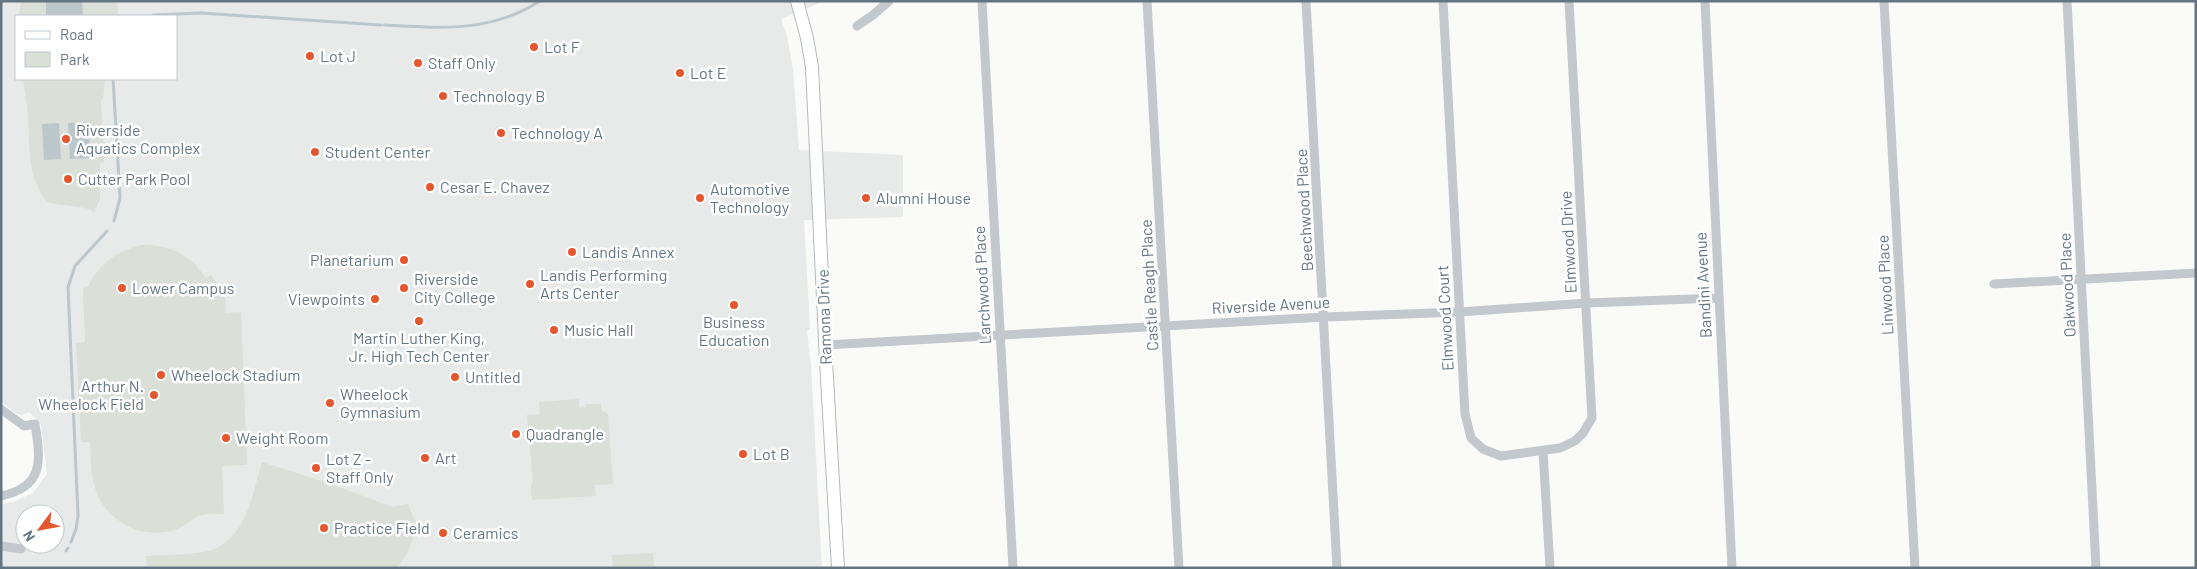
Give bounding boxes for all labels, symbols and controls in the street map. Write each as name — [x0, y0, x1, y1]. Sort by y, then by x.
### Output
legend — [15, 15, 178, 80]
text: Road — [60, 25, 93, 43]
place label: Lot F — [544, 37, 580, 56]
marker: Lot F — [528, 41, 540, 53]
place label: Lot J — [320, 46, 356, 65]
text: Park — [60, 50, 90, 68]
marker: Lot J — [304, 50, 316, 62]
place label: Staff Only — [428, 53, 496, 72]
marker: Staff Only — [412, 57, 424, 69]
place label: Lot E — [690, 63, 726, 82]
marker: Lot E — [674, 67, 686, 79]
place label: Technology B — [453, 86, 545, 105]
marker: Technology B — [437, 90, 449, 102]
place label: Riverside Aquatics Complex — [76, 120, 200, 157]
place label: Technology A — [511, 123, 603, 142]
marker: Technology A — [495, 127, 507, 139]
marker: Riverside Aquatics Complex — [60, 133, 72, 145]
place label: Student Center — [325, 142, 431, 161]
marker: Student Center — [309, 146, 321, 158]
street label: Beechwood Place — [1291, 148, 1316, 272]
place label: Cutter Park Pool — [78, 169, 190, 188]
marker: Cutter Park Pool — [62, 173, 74, 185]
place label: Cesar E. Chavez — [440, 177, 550, 196]
place label: Automotive Technology — [710, 179, 790, 216]
marker: Cesar E. Chavez — [424, 181, 436, 193]
place label: Alumni House — [876, 188, 971, 207]
street label: Elmwood Drive — [1555, 190, 1580, 294]
marker: Automotive Technology — [694, 192, 706, 204]
marker: Alumni House — [860, 192, 872, 204]
street label: Castle Reagh Place — [1136, 219, 1161, 351]
street label: Larchwood Place — [969, 225, 994, 345]
street label: Bandini Avenue — [1690, 232, 1715, 339]
street label: Oakwood Place — [2054, 232, 2079, 338]
street label: Linwood Place — [1872, 234, 1897, 336]
place label: Landis Annex — [582, 242, 675, 261]
marker: Landis Annex — [566, 246, 578, 258]
place label: Planetarium — [310, 250, 394, 269]
marker: Planetarium — [398, 254, 410, 266]
place label: Landis Performing Arts Center — [540, 265, 667, 302]
street label: Elmwood Court — [1432, 265, 1457, 371]
place label: Riverside City College — [414, 269, 496, 306]
street label: Ramona Drive — [812, 269, 835, 365]
place label: Lower Campus — [132, 278, 234, 297]
marker: Landis Performing Arts Center — [524, 278, 536, 290]
marker: Lower Campus — [116, 282, 128, 294]
marker: Riverside City College — [398, 282, 410, 294]
place label: Viewpoints — [288, 289, 365, 308]
street label: Riverside Avenue — [1211, 292, 1331, 317]
marker: Viewpoints — [369, 293, 381, 305]
marker: Business Education — [728, 299, 740, 311]
place label: Business Education — [699, 312, 769, 349]
marker: Martin Luther King, Jr. High Tech Center — [413, 315, 425, 327]
place label: Music Hall — [564, 320, 633, 339]
marker: Music Hall — [548, 324, 560, 336]
place label: Martin Luther King, Jr. High Tech Center — [349, 328, 489, 365]
place label: Wheelock Stadium — [171, 365, 301, 384]
place label: Untitled — [465, 367, 521, 386]
marker: Wheelock Stadium — [155, 369, 167, 381]
marker: Untitled — [449, 371, 461, 383]
place label: Arthur N. Wheelock Field — [38, 376, 144, 413]
place label: Wheelock Gymnasium — [340, 384, 421, 421]
marker: Arthur N. Wheelock Field — [148, 389, 160, 401]
marker: Wheelock Gymnasium — [324, 397, 336, 409]
place label: Quadrangle — [526, 424, 604, 443]
place label: Weight Room — [236, 428, 329, 447]
marker: Quadrangle — [510, 428, 522, 440]
marker: Weight Room — [220, 432, 232, 444]
place label: Lot B — [753, 444, 790, 463]
place label: Art — [435, 448, 457, 467]
marker: Lot B — [737, 448, 749, 460]
place label: Lot Z - Staff Only — [326, 449, 394, 486]
marker: Art — [419, 452, 431, 464]
marker: Lot Z - Staff Only — [310, 462, 322, 474]
north arrow — [15, 504, 65, 554]
place label: Practice Field — [334, 518, 430, 537]
marker: Practice Field — [318, 522, 330, 534]
place label: Ceramics — [453, 523, 519, 542]
marker: Ceramics — [437, 527, 449, 539]
text: N — [19, 528, 38, 545]

